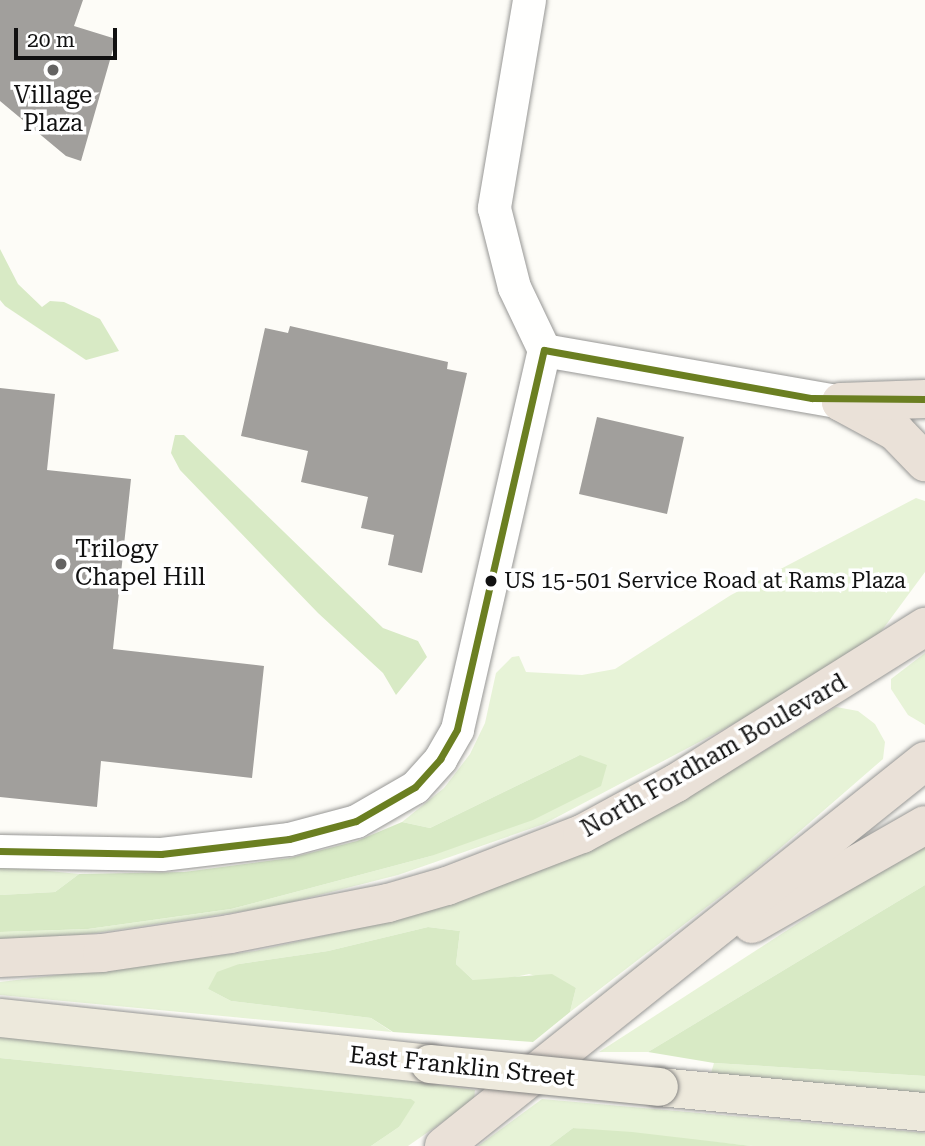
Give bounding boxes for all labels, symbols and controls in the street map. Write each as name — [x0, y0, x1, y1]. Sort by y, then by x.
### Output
scale bar — [18, 14, 121, 58]
text: 20 m — [27, 28, 75, 52]
marker: Village Plaza — [45, 62, 61, 78]
place label: Village Plaza — [14, 82, 92, 138]
place label: Trilogy Chapel Hill — [75, 536, 205, 592]
marker: Trilogy Chapel Hill — [53, 556, 69, 572]
place label: US 15-501 Service Road at Rams Plaza — [504, 568, 906, 594]
marker: US 15-501 Service Road at Rams Plaza — [484, 574, 498, 588]
street label: North Fordham Boulevard — [576, 668, 852, 844]
street label: East Franklin Street — [348, 1041, 576, 1093]

